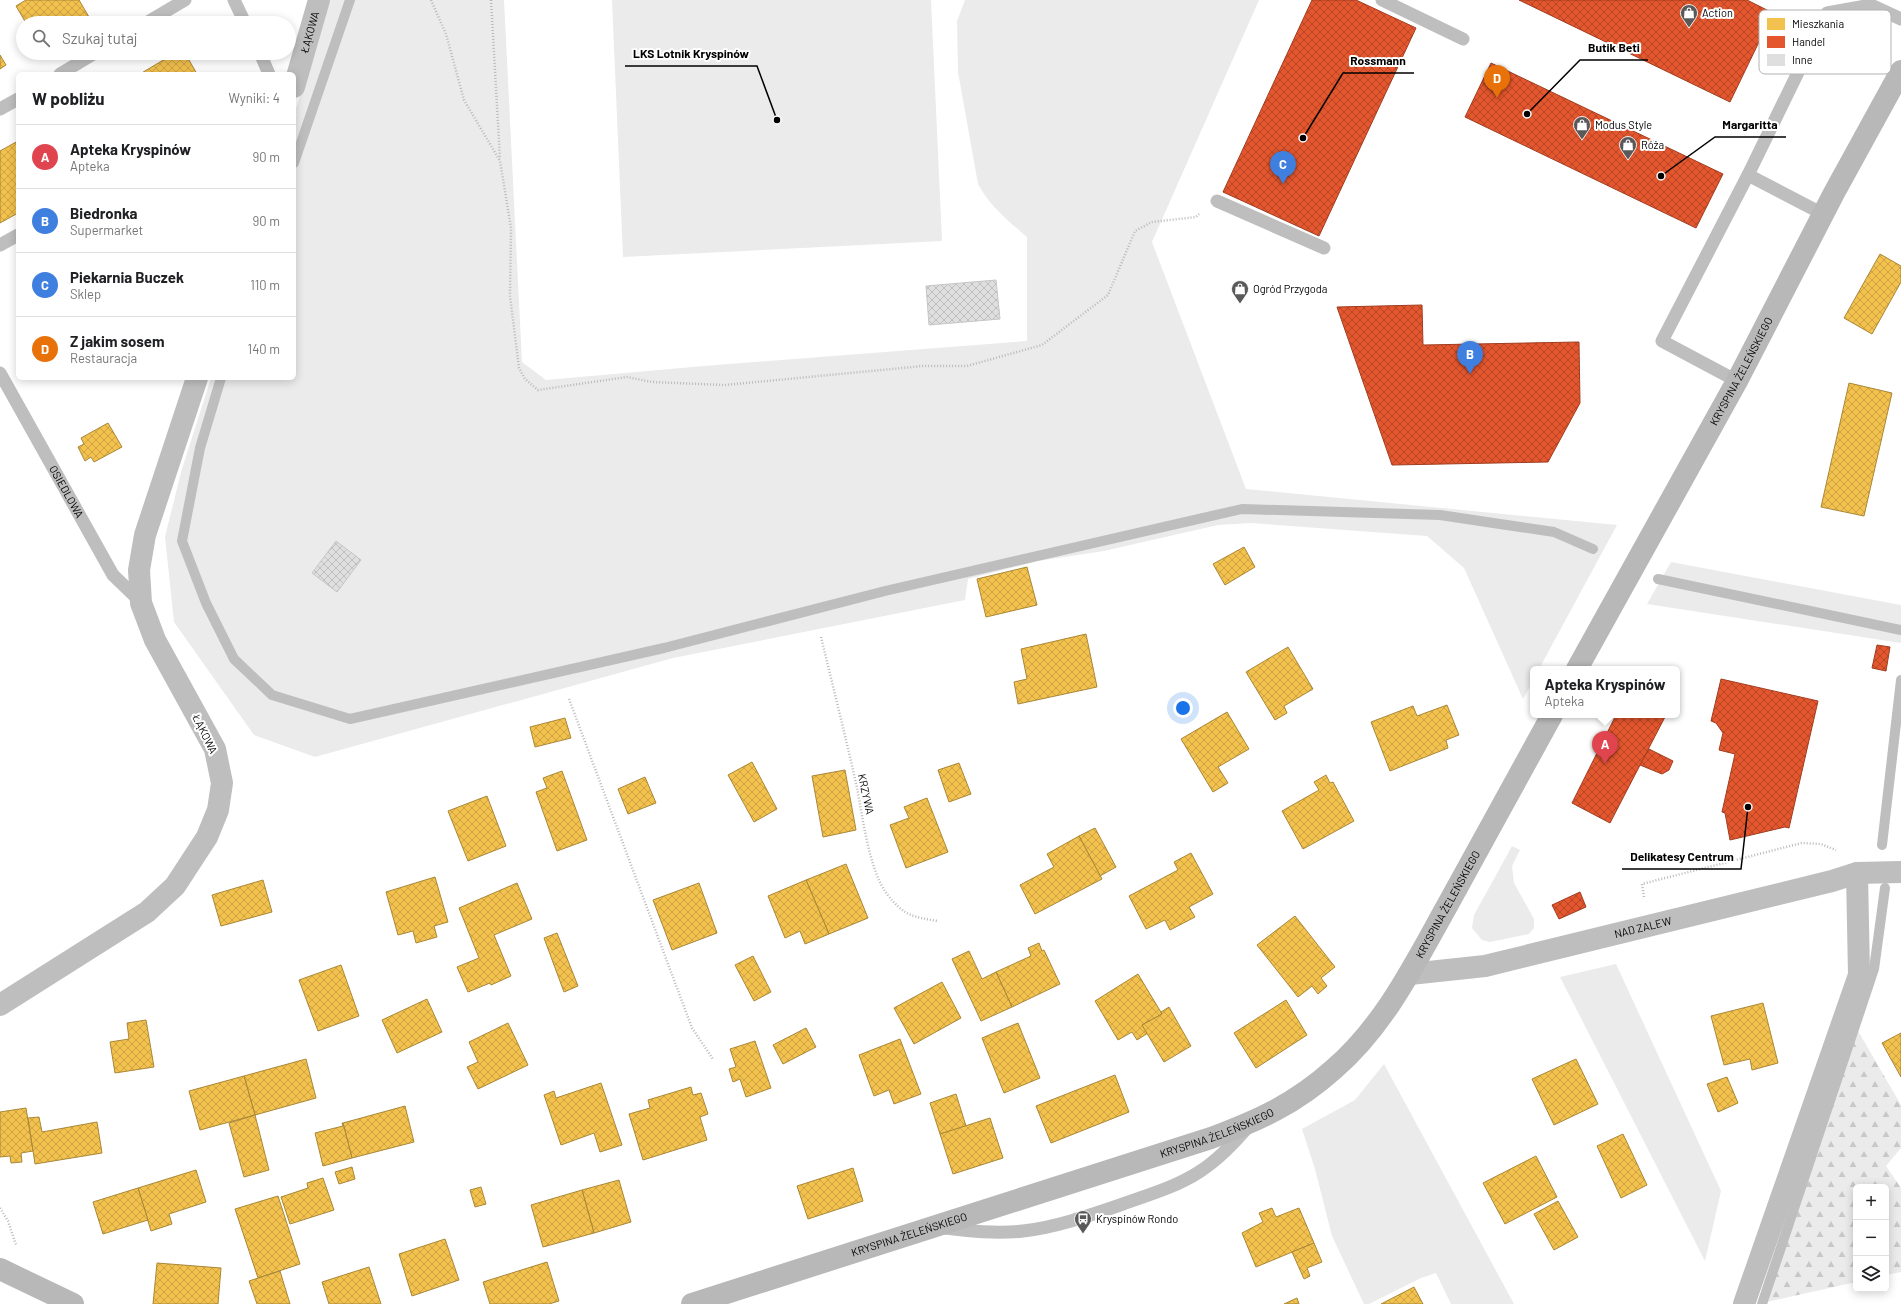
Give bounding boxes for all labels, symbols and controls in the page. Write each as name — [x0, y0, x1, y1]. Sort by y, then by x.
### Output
shop icon: Action — [1679, 3, 1699, 28]
place label: Action — [1702, 6, 1733, 19]
street label: ŁĄKOWA — [297, 10, 321, 55]
legend — [1759, 10, 1891, 74]
search box — [16, 16, 296, 60]
text: Mieszkania — [1792, 17, 1844, 30]
icon: search — [30, 27, 52, 49]
text: Szukaj tutaj — [62, 29, 138, 47]
text: Handel — [1792, 35, 1825, 48]
callout: Butik Beti — [1580, 36, 1648, 60]
text: Butik Beti — [1588, 40, 1640, 54]
callout: LKS Lotnik Kryspinów — [625, 42, 757, 66]
text: LKS Lotnik Kryspinów — [633, 46, 750, 60]
callout: Rossmann — [1343, 49, 1414, 73]
text: Rossmann — [1350, 53, 1406, 67]
text: Inne — [1792, 53, 1813, 66]
pin: D — [1484, 65, 1510, 98]
text: W pobliżu — [32, 88, 105, 108]
text: Wyniki: 4 — [228, 90, 280, 106]
callout: Margaritta — [1715, 113, 1786, 137]
shop icon: Modus Style — [1572, 115, 1592, 140]
text: Margaritta — [1722, 117, 1778, 131]
place label: Modus Style — [1595, 118, 1652, 131]
shop icon: Róża — [1618, 135, 1638, 160]
place label: Róża — [1641, 138, 1664, 151]
text: Apteka Kryspinów — [70, 140, 191, 158]
text: A — [41, 149, 49, 165]
text: 90 m — [253, 149, 280, 165]
pin: C — [1270, 151, 1296, 184]
text: Apteka — [70, 158, 110, 174]
text: Biedronka — [70, 204, 138, 222]
text: B — [41, 213, 49, 229]
text: 90 m — [253, 213, 280, 229]
text: Supermarket — [70, 222, 143, 238]
text: Piekarnia Buczek — [70, 268, 184, 286]
text: C — [41, 277, 49, 293]
text: 110 m — [250, 277, 280, 293]
shop icon: Ogród Przygoda — [1230, 279, 1250, 304]
place label: Ogród Przygoda — [1253, 282, 1327, 295]
text: Sklep — [70, 286, 101, 302]
street label: KRYSPINA ŻELEŃSKIEGO — [1707, 315, 1775, 428]
text: Z jakim sosem — [70, 332, 165, 350]
text: D — [41, 341, 49, 357]
text: 140 m — [248, 341, 280, 357]
pin: B — [1457, 341, 1483, 374]
text: Restauracja — [70, 350, 137, 366]
street label: OSIEDLOWA — [47, 463, 87, 520]
popup — [1530, 666, 1680, 718]
text: Apteka Kryspinów — [1545, 675, 1665, 693]
text: Apteka — [1545, 693, 1584, 709]
your location — [1173, 698, 1193, 718]
street label: ŁĄKOWA — [190, 711, 221, 756]
pin: A — [1592, 731, 1618, 764]
street label: KRZYWA — [856, 772, 877, 816]
callout: Delikatesy Centrum — [1622, 845, 1741, 869]
street label: KRYSPINA ŻELEŃSKIEGO — [1412, 848, 1482, 960]
text: Delikatesy Centrum — [1630, 849, 1734, 863]
street label: NAD ZALEW — [1613, 913, 1673, 940]
street label: KRYSPINA ŻELEŃSKIEGO — [1158, 1105, 1276, 1160]
map controls — [1853, 1184, 1889, 1292]
button: + — [1853, 1184, 1889, 1220]
street label: KRYSPINA ŻELEŃSKIEGO — [849, 1209, 969, 1259]
bus stop icon: Kryspinów Rondo — [1073, 1209, 1093, 1234]
place label: Kryspinów Rondo — [1096, 1212, 1178, 1225]
button: − — [1853, 1220, 1889, 1256]
button: layers — [1853, 1256, 1889, 1292]

